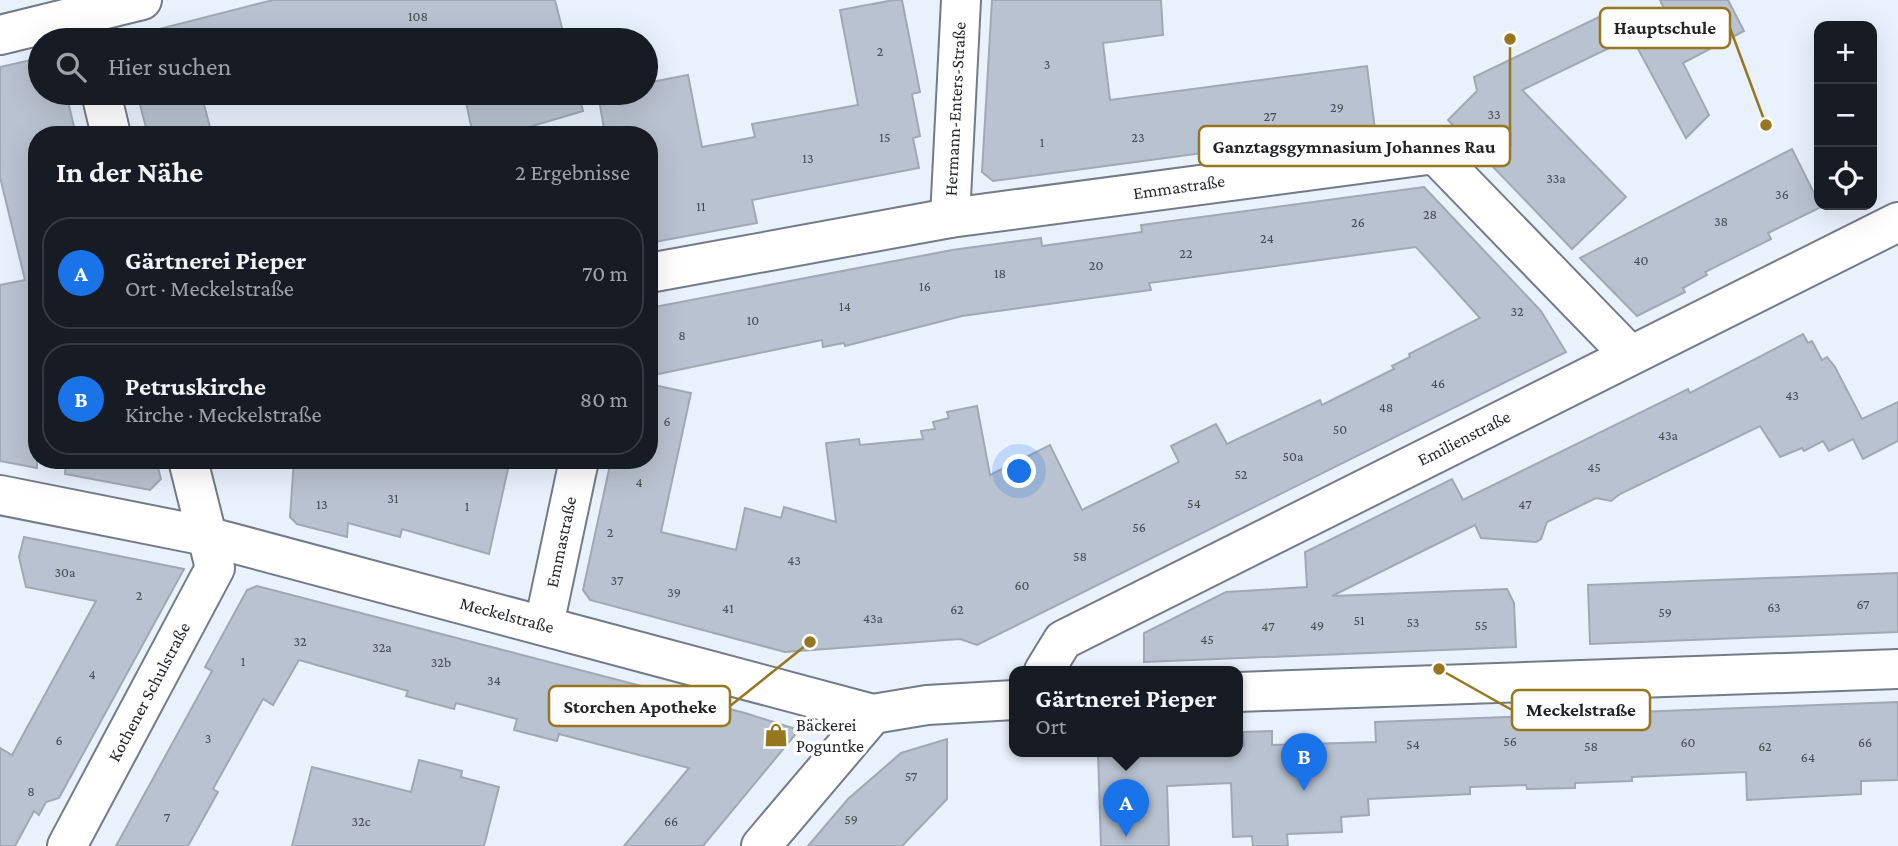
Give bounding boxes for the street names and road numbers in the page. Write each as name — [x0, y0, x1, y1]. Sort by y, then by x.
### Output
street label: Hermann-Enters-Straße — [940, 21, 970, 197]
street label: Emmastraße — [1132, 171, 1226, 203]
street label: Emilienstraße — [1414, 406, 1514, 470]
street label: Emmastraße — [542, 495, 580, 589]
street label: Meckelstraße — [458, 593, 556, 637]
street label: Kothener Schulstraße — [104, 619, 194, 765]

